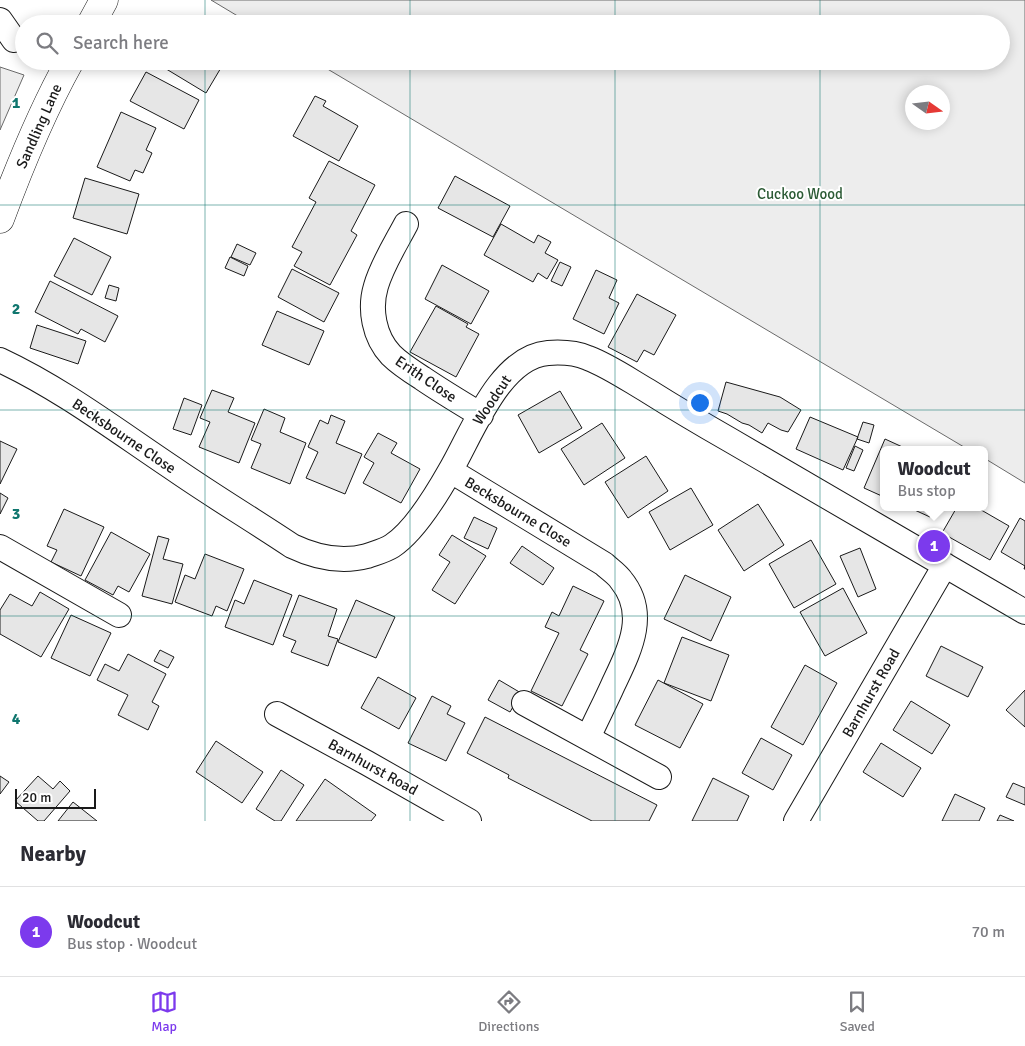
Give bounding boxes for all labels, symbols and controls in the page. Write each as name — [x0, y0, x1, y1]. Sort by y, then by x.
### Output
search box — [15, 15, 1010, 70]
icon: search — [33, 29, 61, 57]
text: Search here — [73, 31, 169, 55]
street label: Sandling Lane — [12, 81, 66, 171]
north arrow — [905, 85, 950, 130]
text: 1 — [12, 93, 21, 113]
park label: Cuckoo Wood — [757, 185, 843, 203]
text: 2 — [12, 299, 20, 319]
street label: Erith Close — [392, 352, 460, 406]
street label: Woodcut — [469, 372, 515, 428]
your location — [687, 390, 713, 416]
street label: Becksbourne Close — [69, 395, 179, 477]
popup — [880, 446, 988, 511]
text: Woodcut — [897, 457, 971, 481]
street label: Becksbourne Close — [461, 473, 575, 551]
text: Bus stop — [897, 481, 956, 501]
text: 3 — [12, 504, 20, 524]
pin: 1 — [918, 527, 950, 565]
street label: Barnhurst Road — [838, 645, 904, 741]
text: 4 — [12, 709, 21, 729]
street label: Barnhurst Road — [325, 735, 421, 799]
scale bar — [15, 786, 96, 809]
text: 20 m — [22, 789, 51, 806]
text: Nearby — [20, 841, 86, 867]
text: Woodcut — [67, 910, 140, 934]
text: 1 — [32, 922, 40, 942]
text: 70 m — [971, 922, 1005, 942]
text: Bus stop · Woodcut — [67, 934, 197, 954]
tab: Map — [150, 988, 178, 1035]
tab: Directions — [478, 988, 539, 1035]
tab: Saved — [840, 988, 875, 1035]

